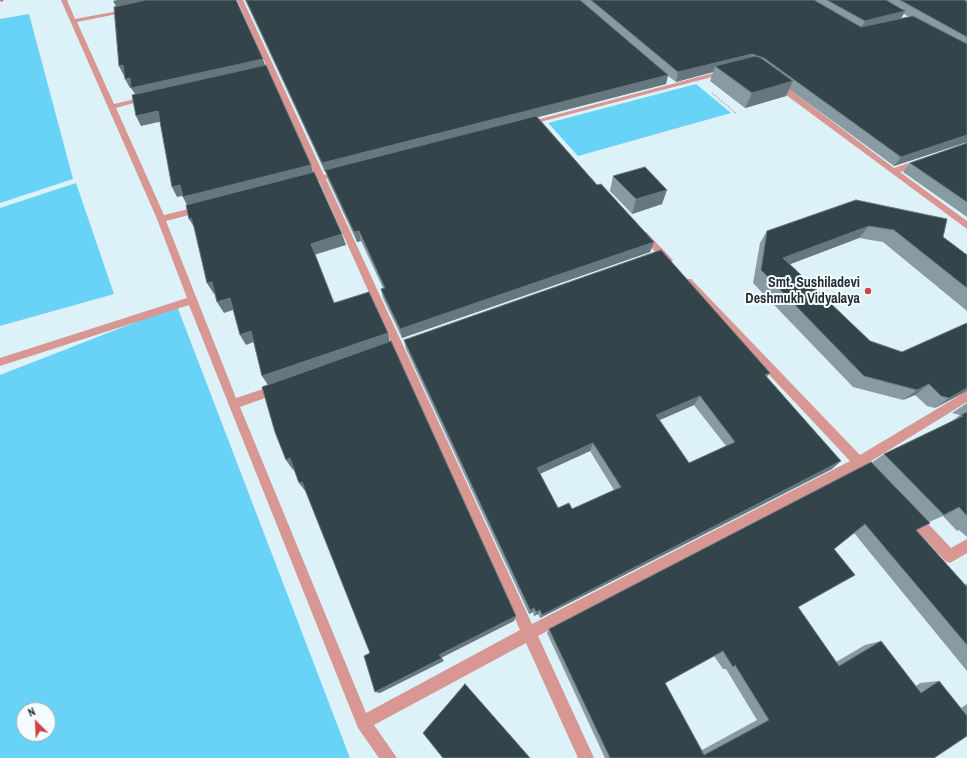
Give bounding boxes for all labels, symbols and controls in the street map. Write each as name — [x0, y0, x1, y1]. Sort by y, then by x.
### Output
place label: Smt. Sushiladevi Deshmukh Vidyalaya — [745, 275, 860, 308]
marker: Smt. Sushiladevi Deshmukh Vidyalaya — [863, 286, 873, 296]
north arrow — [16, 702, 56, 742]
text: N — [26, 704, 37, 720]

